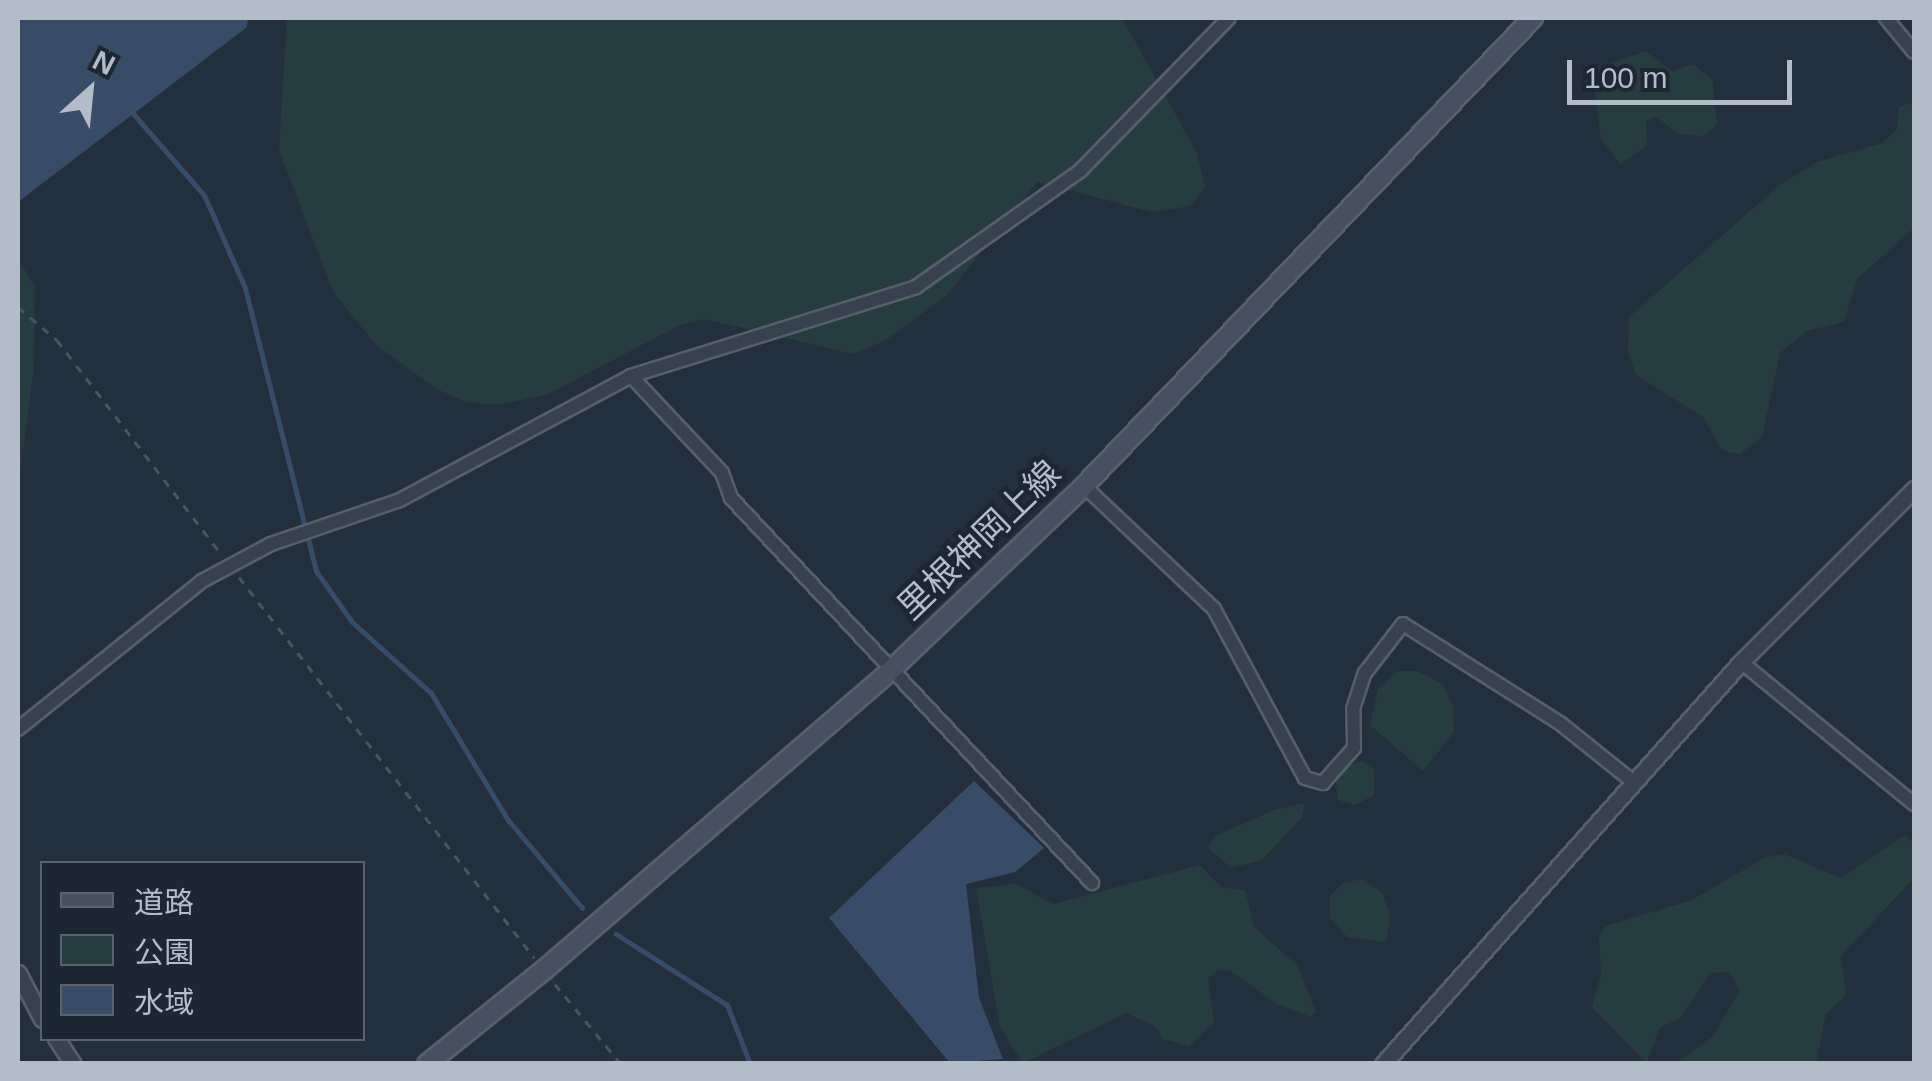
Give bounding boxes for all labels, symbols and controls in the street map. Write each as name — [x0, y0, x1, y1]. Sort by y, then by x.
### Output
north arrow — [40, 40, 140, 140]
scale bar — [1572, 40, 1797, 102]
text: N — [88, 44, 120, 81]
text: 100 m — [1584, 61, 1667, 94]
street label: 里根神岡上線 — [889, 452, 1069, 628]
legend — [40, 861, 365, 1041]
text: 道路 — [134, 886, 194, 919]
text: 公園 — [134, 936, 194, 969]
text: 水域 — [134, 986, 194, 1019]

